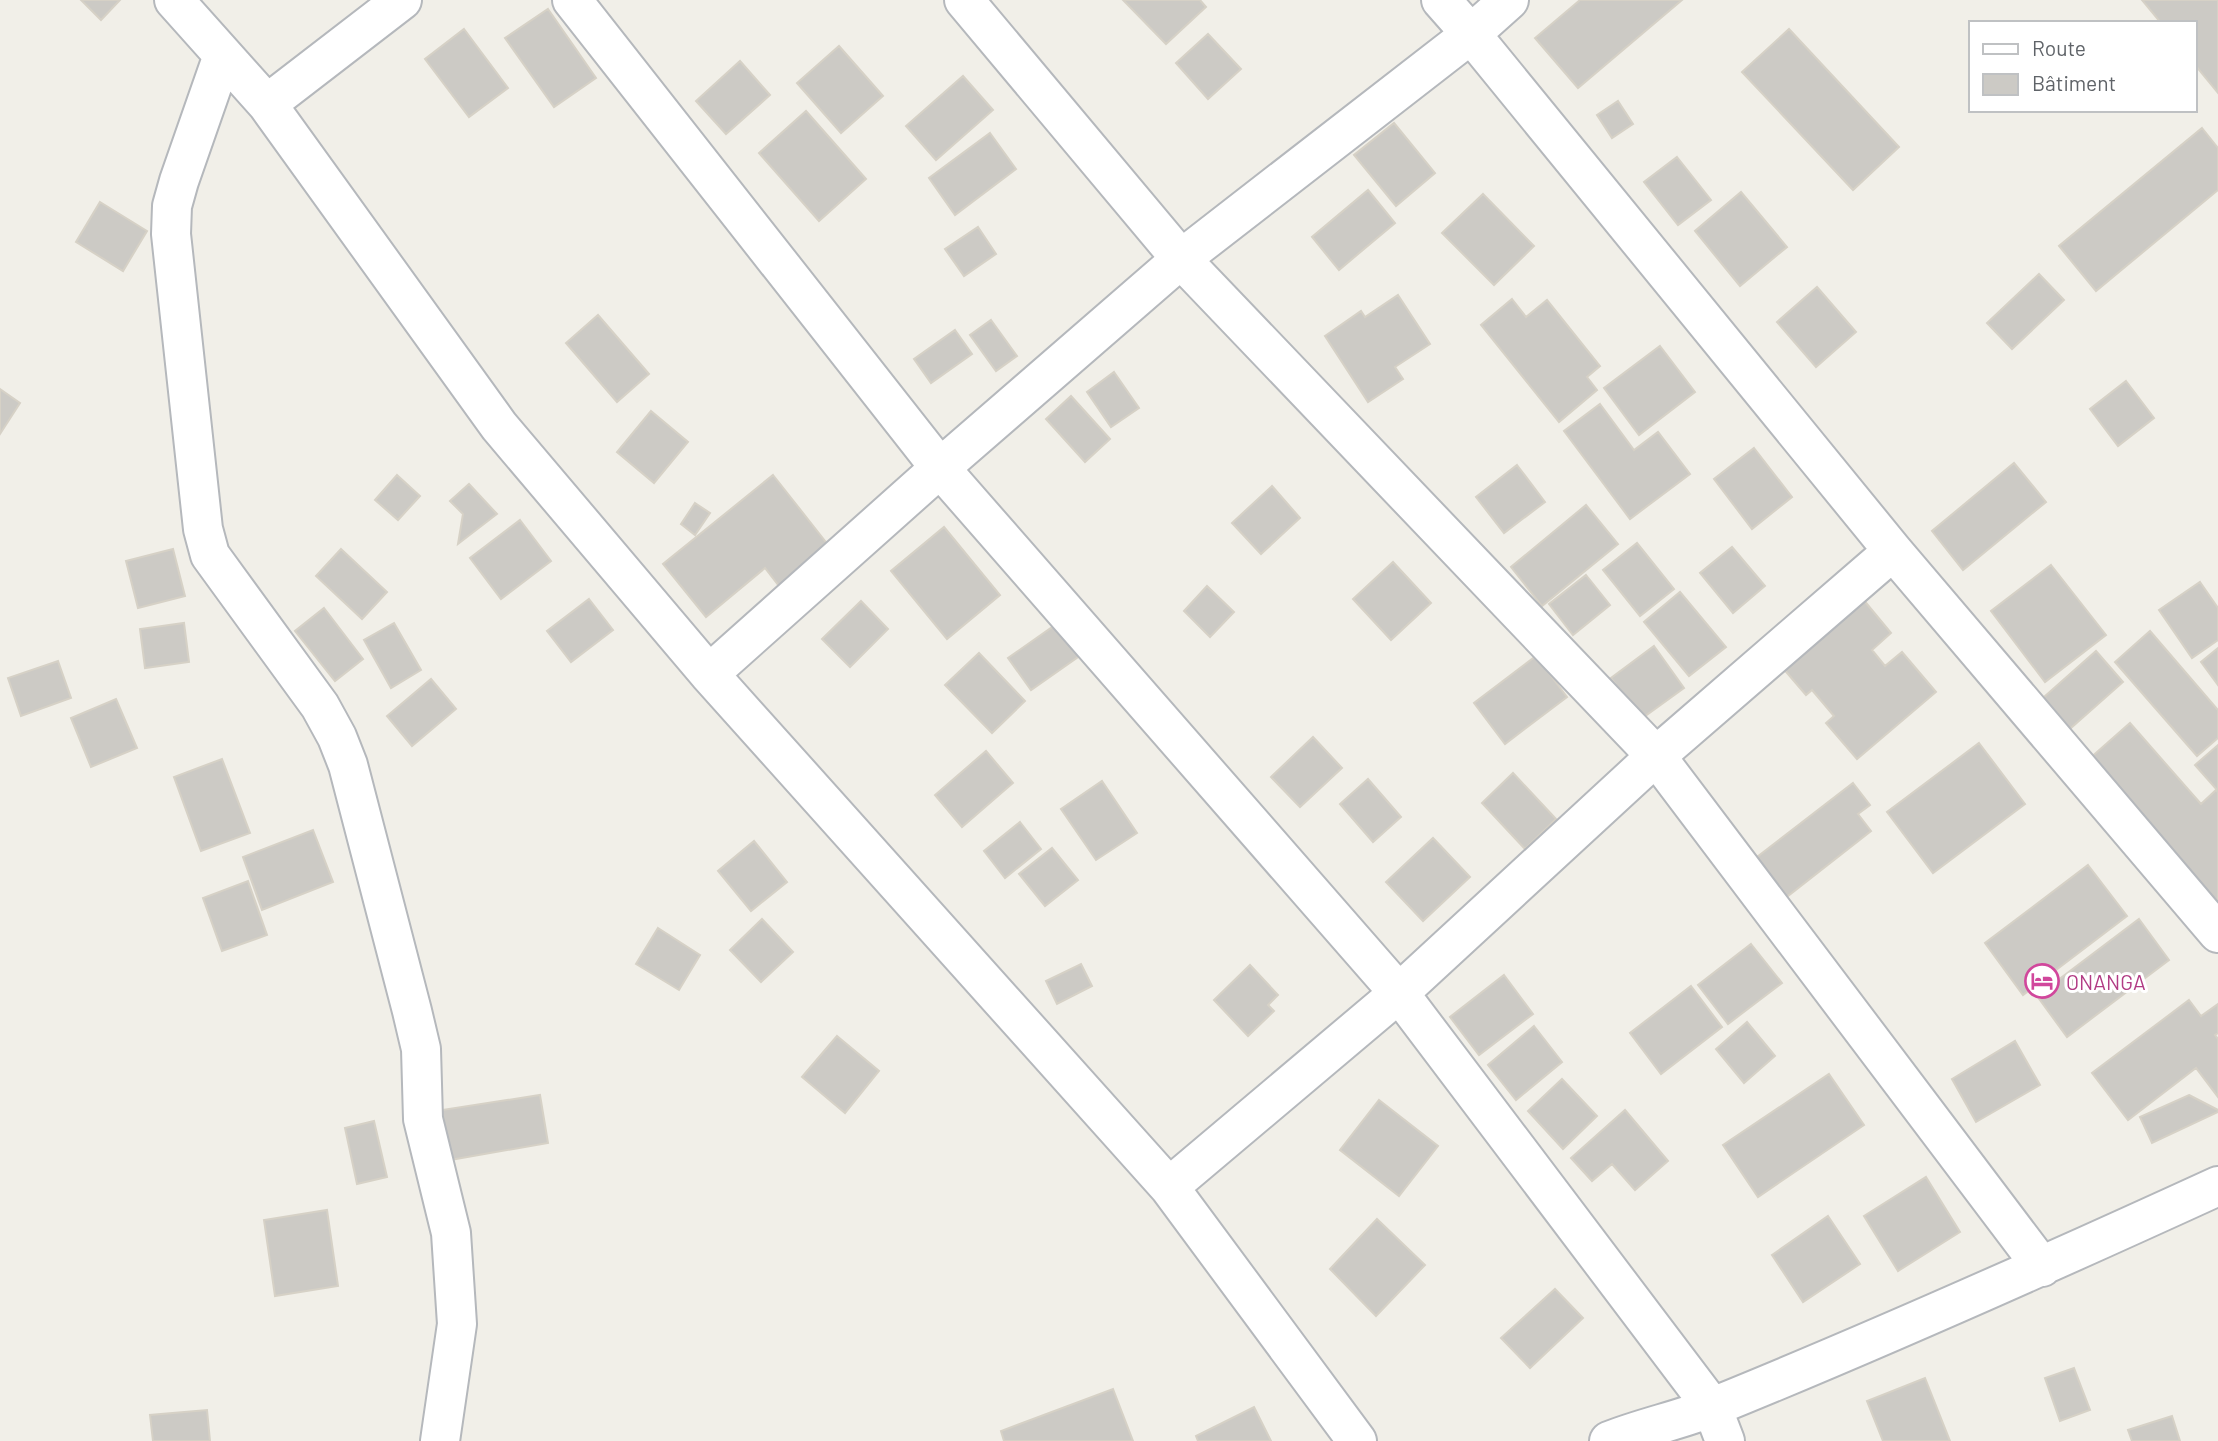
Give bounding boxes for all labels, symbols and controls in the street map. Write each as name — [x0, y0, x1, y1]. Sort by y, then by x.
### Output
legend — [1969, 21, 2197, 112]
text: Route — [2032, 35, 2086, 60]
text: Bâtiment — [2032, 70, 2116, 95]
hotel icon: ONANGA — [2023, 962, 2061, 1000]
place label: ONANGA — [2066, 969, 2146, 994]

